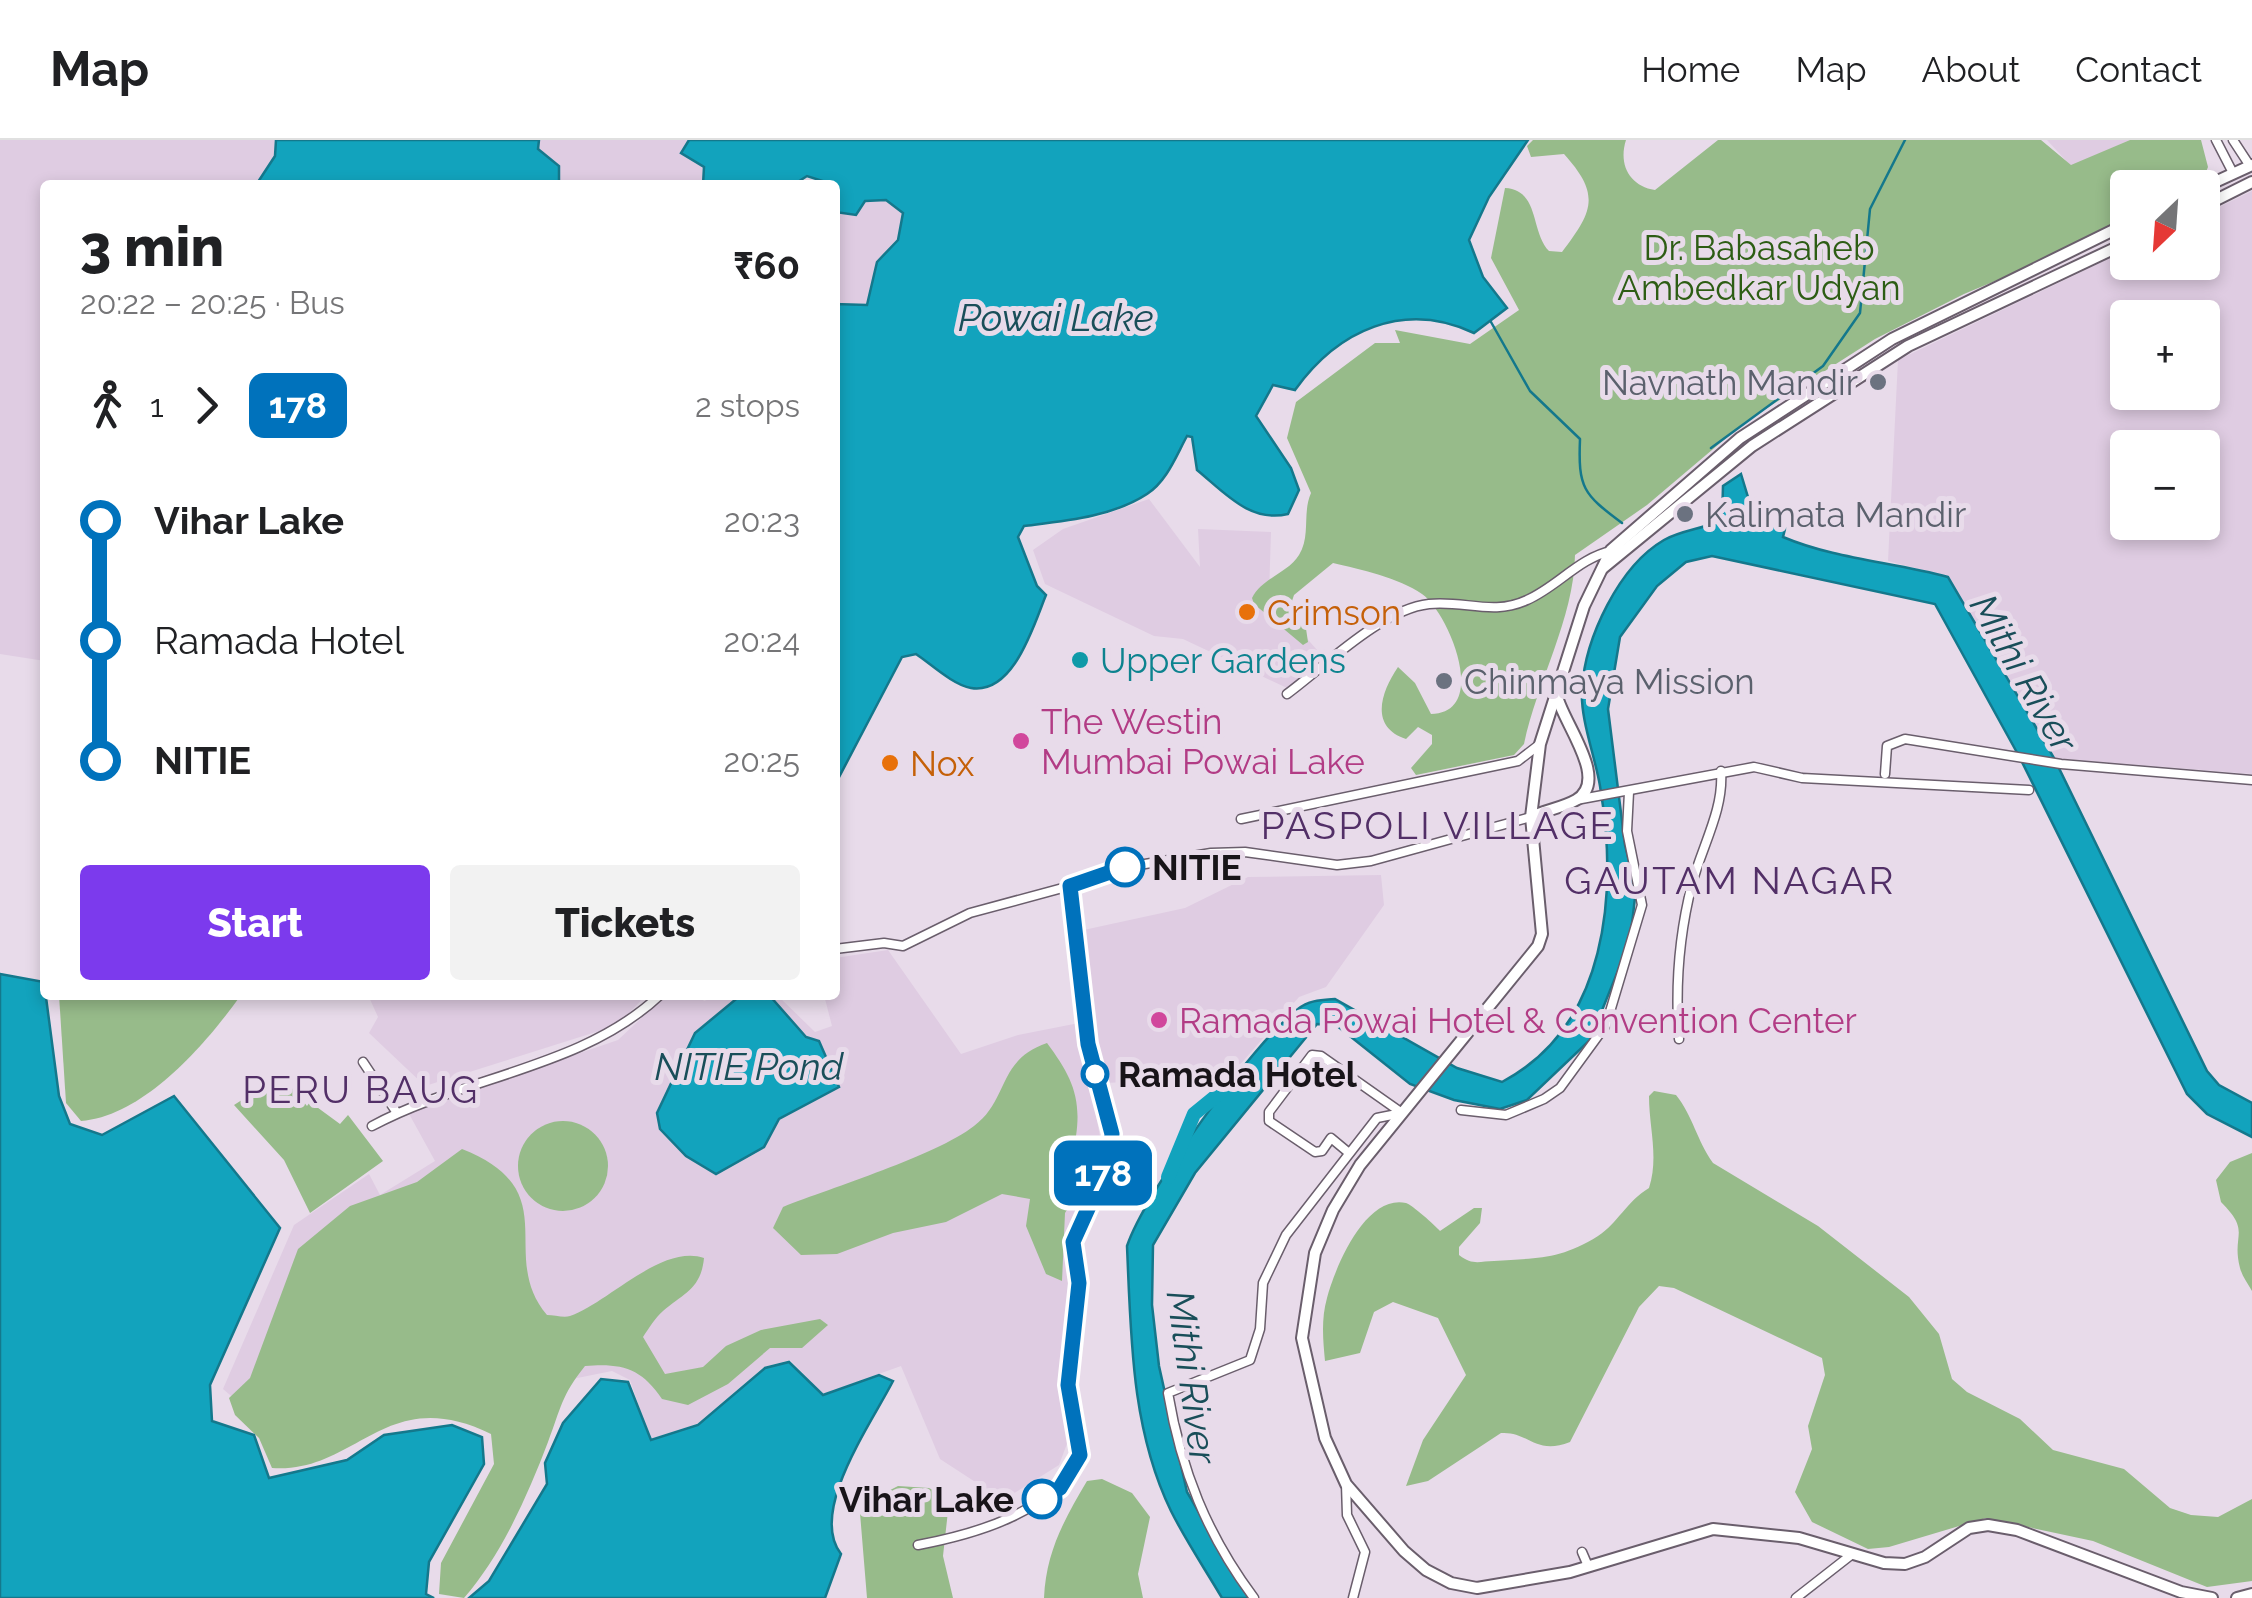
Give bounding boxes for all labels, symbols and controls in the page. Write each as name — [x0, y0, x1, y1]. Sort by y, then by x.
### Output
text: Map — [50, 41, 149, 97]
text: Home — [1641, 49, 1740, 90]
text: Map — [1795, 49, 1867, 90]
text: About — [1922, 49, 2020, 90]
text: Contact — [2075, 49, 2202, 90]
north arrow — [2110, 170, 2220, 280]
map controls — [2110, 170, 2220, 540]
text: 3 min — [80, 214, 224, 279]
park label: Dr. Babasaheb Ambedkar Udyan — [1617, 227, 1901, 308]
text: ₹60 — [733, 243, 800, 288]
text: 20:22 – 20:25 · Bus — [80, 284, 345, 321]
water label: Powai Lake — [958, 295, 1154, 340]
button: + — [2110, 300, 2220, 410]
place label: Navnath Mandir — [1602, 362, 1858, 403]
marker: Navnath Mandir — [1867, 371, 1889, 393]
icon: walk — [80, 378, 135, 433]
icon: forward — [179, 378, 234, 433]
text: 178 — [269, 385, 327, 426]
text: 1 — [150, 387, 164, 424]
text: 2 stops — [695, 387, 800, 424]
button: − — [2110, 430, 2220, 540]
place label: Kalimata Mandir — [1705, 494, 1966, 535]
text: Vihar Lake — [154, 498, 344, 543]
text: 20:23 — [724, 502, 800, 539]
marker: Kalimata Mandir — [1674, 503, 1696, 525]
water label: Mithi River — [1961, 586, 2088, 761]
place label: Crimson — [1267, 592, 1401, 633]
marker: Crimson — [1236, 601, 1258, 623]
text: Ramada Hotel — [154, 618, 404, 663]
text: 20:24 — [724, 622, 800, 659]
place label: Upper Gardens — [1100, 640, 1346, 681]
marker: Upper Gardens — [1069, 649, 1091, 671]
place label: Chinmaya Mission — [1464, 661, 1755, 702]
marker: Chinmaya Mission — [1433, 670, 1455, 692]
place label: The Westin Mumbai Powai Lake — [1041, 701, 1365, 782]
marker: The Westin Mumbai Powai Lake — [1010, 730, 1032, 752]
text: NITIE — [154, 738, 251, 783]
text: 20:25 — [724, 742, 800, 779]
place label: Nox — [910, 743, 975, 784]
marker: Nox — [879, 752, 901, 774]
district label: PASPOLI VILLAGE — [1261, 803, 1615, 848]
place label: NITIE — [1152, 847, 1241, 888]
marker: NITIE — [1106, 848, 1144, 886]
district label: GAUTAM NAGAR — [1564, 858, 1896, 903]
button: Start — [80, 865, 430, 980]
button: Tickets — [450, 865, 800, 980]
place label: Ramada Powai Hotel & Convention Center — [1179, 1000, 1857, 1041]
marker: Ramada Powai Hotel & Convention Center — [1148, 1009, 1170, 1031]
water label: NITIE Pond — [655, 1044, 845, 1089]
place label: Ramada Hotel — [1118, 1054, 1358, 1095]
marker: Ramada Hotel — [1082, 1061, 1108, 1087]
district label: PERU BAUG — [242, 1067, 480, 1112]
line badge: 178 — [1046, 1140, 1160, 1206]
text: 178 — [1074, 1153, 1132, 1194]
water label: Mithi River — [1158, 1287, 1227, 1468]
place label: Vihar Lake — [839, 1479, 1014, 1520]
marker: Vihar Lake — [1023, 1480, 1061, 1518]

